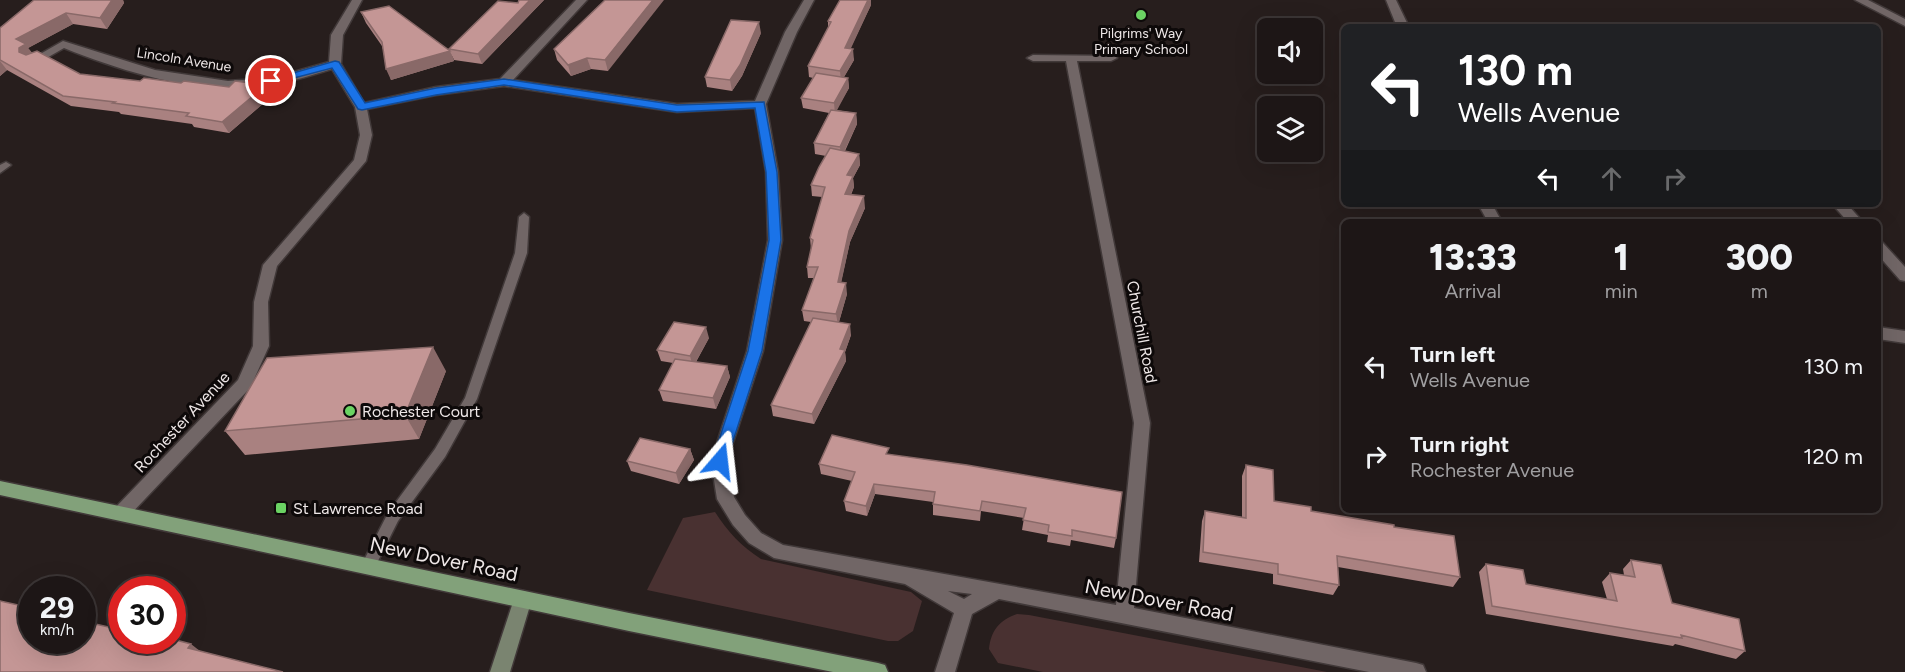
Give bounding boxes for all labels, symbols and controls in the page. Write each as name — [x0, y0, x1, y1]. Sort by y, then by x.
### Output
marker: Pilgrims' Way Primary School — [1134, 8, 1148, 22]
map controls — [1257, 18, 1323, 162]
button: sound — [1257, 18, 1323, 84]
place label: Pilgrims' Way Primary School — [1094, 25, 1188, 58]
street label: Lincoln Avenue — [135, 44, 233, 76]
text: 130 m — [1458, 45, 1573, 96]
icon: left — [1359, 48, 1437, 126]
pin — [245, 55, 296, 106]
icon: arrive — [254, 64, 287, 97]
button: layers — [1257, 96, 1323, 162]
text: Wells Avenue — [1458, 96, 1620, 129]
icon: left — [1532, 162, 1565, 195]
icon: ahead — [1595, 162, 1628, 195]
icon: right — [1658, 162, 1691, 195]
text: 13:33 — [1429, 236, 1517, 279]
text: 1 — [1614, 236, 1629, 279]
text: 300 — [1726, 236, 1793, 279]
street label: Churchill Road — [1123, 279, 1161, 385]
text: Arrival — [1445, 279, 1501, 303]
text: min — [1605, 279, 1638, 303]
text: m — [1751, 279, 1768, 303]
text: Turn left — [1410, 341, 1496, 368]
icon: left — [1359, 350, 1392, 383]
text: 130 m — [1804, 353, 1863, 380]
street label: Rochester Avenue — [130, 367, 234, 476]
text: Wells Avenue — [1410, 368, 1530, 392]
place label: Rochester Court — [362, 402, 480, 421]
marker: Rochester Court — [343, 404, 357, 418]
position arrow — [688, 429, 752, 493]
text: Turn right — [1410, 431, 1509, 458]
icon: right — [1359, 440, 1392, 473]
text: 120 m — [1803, 443, 1863, 470]
text: Rochester Avenue — [1410, 458, 1574, 482]
place label: St Lawrence Road — [293, 499, 423, 518]
marker: St Lawrence Road — [274, 501, 288, 515]
street label: New Dover Road — [368, 532, 520, 586]
street label: New Dover Road — [1083, 574, 1235, 626]
speed limit sign: 30 — [108, 576, 186, 654]
text: 29 — [40, 589, 74, 626]
text: km/h — [40, 621, 74, 639]

